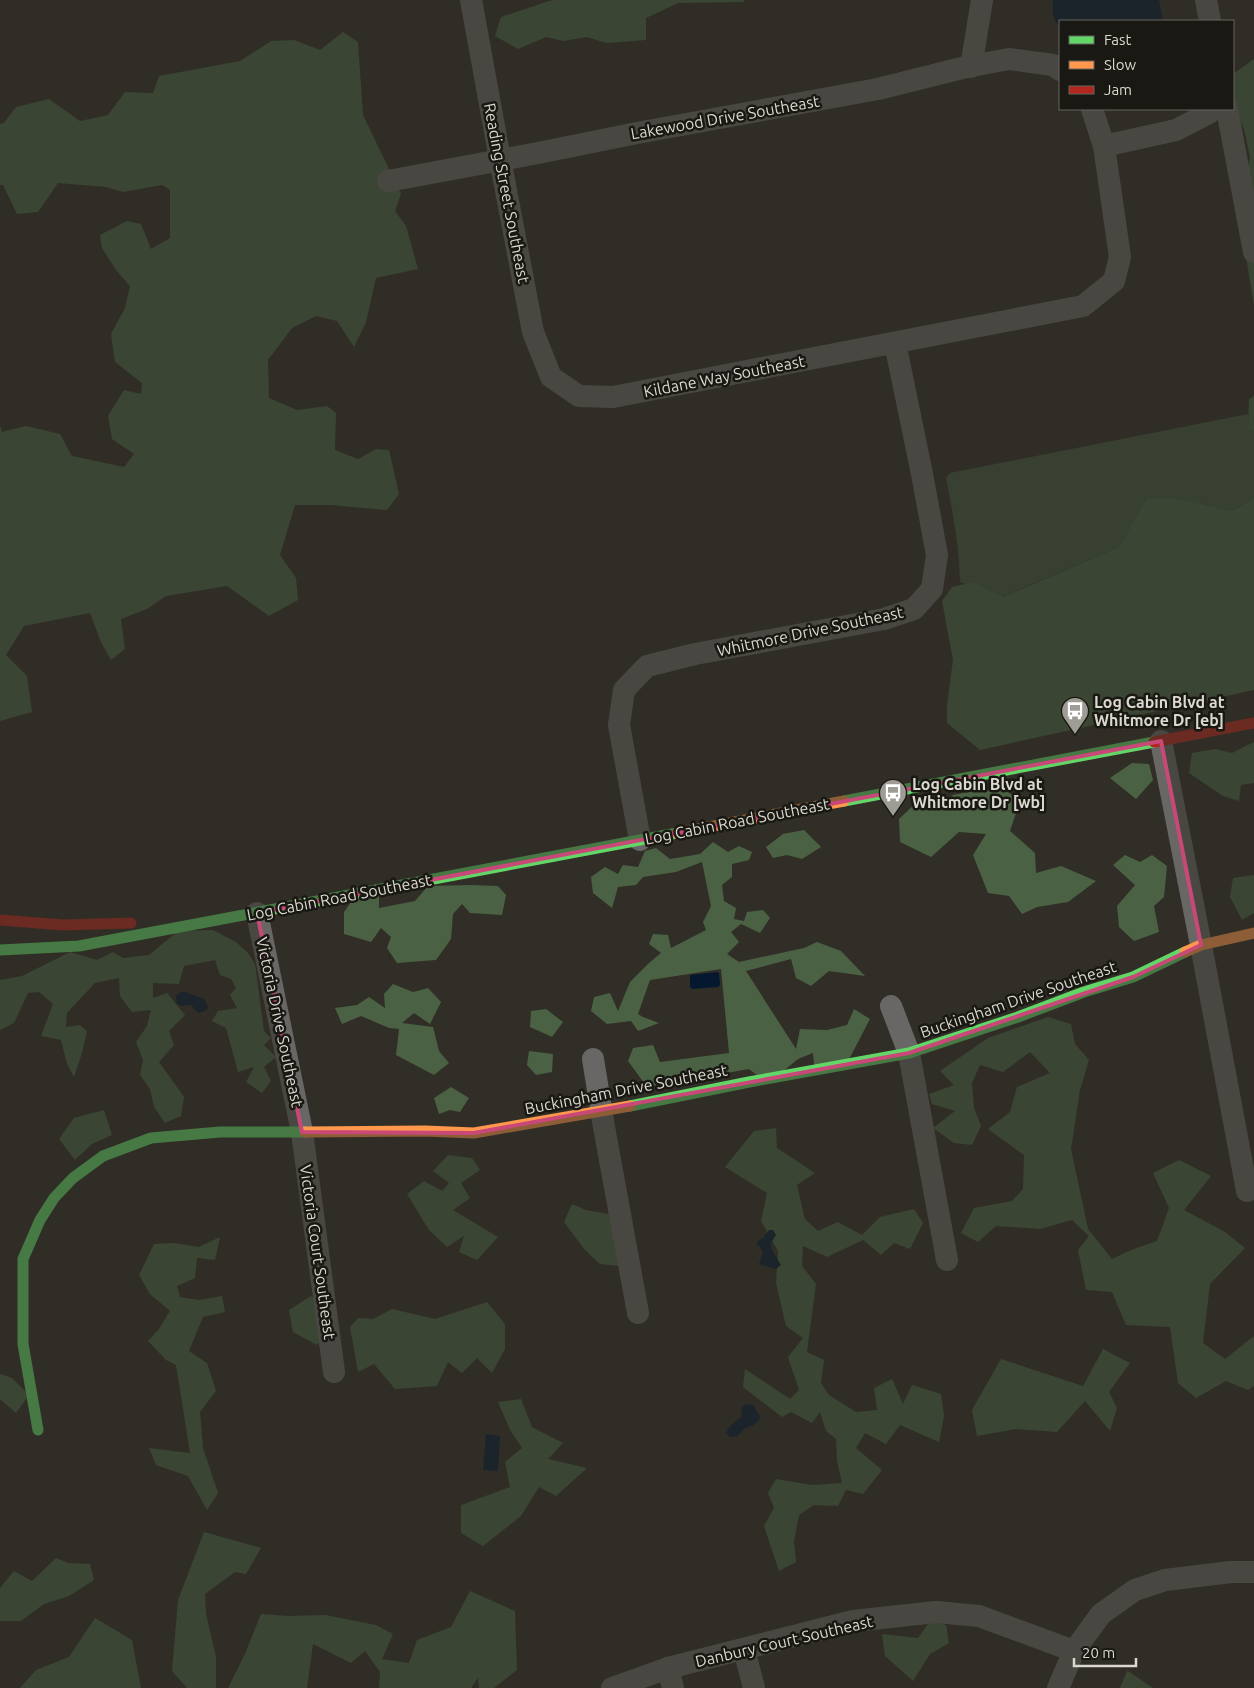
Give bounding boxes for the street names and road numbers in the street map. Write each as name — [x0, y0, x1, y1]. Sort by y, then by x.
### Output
street label: Lakewood Drive Southeast — [629, 91, 821, 142]
street label: Reading Street Southeast — [481, 101, 533, 285]
street label: Kildane Way Southeast — [642, 351, 807, 400]
street label: Whitmore Drive Southeast — [715, 602, 905, 660]
street label: Log Cabin Road Southeast — [643, 794, 831, 848]
street label: Log Cabin Road Southeast — [245, 870, 433, 924]
street label: Victoria Drive Southeast — [253, 935, 307, 1109]
street label: Buckingham Drive Southeast — [918, 957, 1119, 1041]
street label: Buckingham Drive Southeast — [523, 1060, 730, 1117]
street label: Victoria Court Southeast — [297, 1163, 339, 1341]
street label: Danbury Court Southeast — [693, 1612, 875, 1670]

